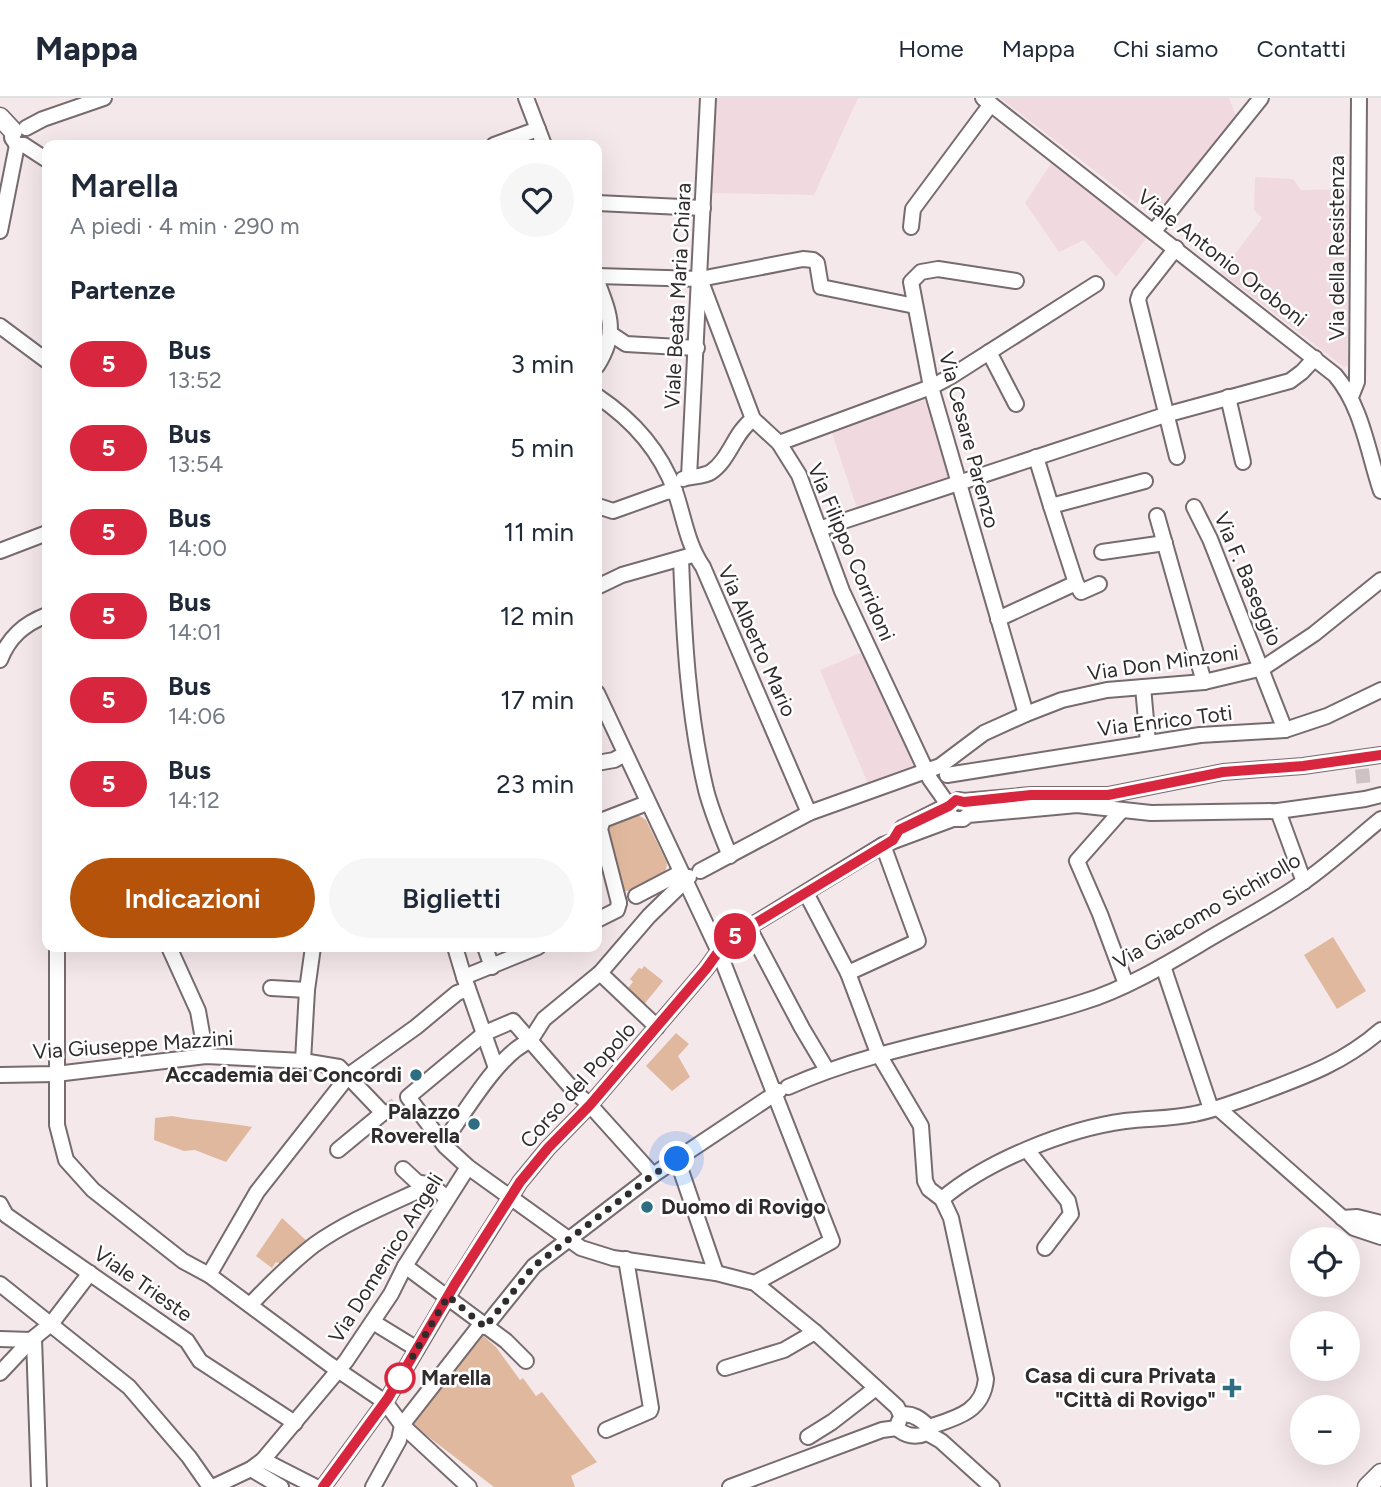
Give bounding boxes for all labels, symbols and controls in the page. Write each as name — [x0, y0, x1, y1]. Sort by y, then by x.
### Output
text: Mappa — [35, 29, 138, 68]
text: Home — [898, 34, 964, 63]
text: Mappa — [1002, 34, 1075, 63]
text: Chi siamo — [1113, 34, 1218, 63]
text: Contatti — [1256, 34, 1346, 63]
street label: Via della Resistenza — [1324, 155, 1349, 341]
button: heart — [500, 163, 574, 237]
text: Marella — [70, 166, 178, 205]
street label: Viale Beata Maria Chiara — [659, 182, 696, 410]
street label: Viale Antonio Oroboni — [1133, 184, 1312, 331]
text: A piedi · 4 min · 290 m — [70, 212, 300, 240]
text: Partenze — [70, 274, 175, 306]
text: Bus — [168, 334, 211, 366]
text: 3 min — [511, 348, 574, 380]
text: 5 — [102, 349, 115, 378]
street label: Via Cesare Parenzo — [934, 349, 1005, 531]
text: 13:52 — [168, 366, 222, 394]
text: Bus — [168, 418, 211, 450]
text: 5 min — [510, 432, 574, 464]
text: 5 — [102, 433, 115, 462]
text: 13:54 — [168, 450, 223, 478]
street label: Via Filippo Corridoni — [803, 459, 900, 644]
text: Bus — [168, 502, 211, 534]
street label: Via F. Baseggio — [1209, 508, 1288, 649]
text: 11 min — [503, 516, 574, 548]
text: 5 — [102, 517, 115, 546]
text: 14:00 — [168, 534, 227, 562]
street label: Via Alberto Mario — [713, 561, 802, 720]
text: Bus — [168, 586, 211, 618]
text: 12 min — [500, 600, 574, 632]
text: 5 — [102, 601, 115, 630]
text: 14:01 — [168, 618, 222, 646]
street label: Via Don Minzoni — [1086, 640, 1240, 685]
text: Bus — [168, 670, 211, 702]
text: 17 min — [500, 684, 574, 716]
text: 5 — [102, 685, 115, 714]
street label: Via Enrico Toti — [1096, 700, 1234, 741]
text: 14:06 — [168, 702, 225, 730]
text: Bus — [168, 754, 211, 786]
text: 23 min — [496, 768, 574, 800]
text: 5 — [102, 769, 115, 798]
text: 14:12 — [168, 786, 220, 814]
street label: Via Giacomo Sichirollo — [1109, 847, 1305, 974]
button: Indicazioni — [70, 858, 315, 938]
button: Biglietti — [329, 858, 574, 938]
line badge: 5 — [712, 913, 758, 959]
text: 5 — [728, 921, 742, 950]
street label: Corso del Popolo — [515, 1017, 641, 1153]
street label: Via Giuseppe Mazzini — [32, 1025, 234, 1064]
place label: Accademia dei Concordi — [165, 1062, 402, 1087]
marker: Accademia dei Concordi — [408, 1067, 424, 1083]
place label: Palazzo Roverella — [371, 1099, 460, 1148]
marker: Palazzo Roverella — [466, 1116, 482, 1132]
your location — [659, 1141, 694, 1176]
street label: Via Domenico Angeli — [323, 1168, 448, 1347]
place label: Duomo di Rovigo — [661, 1194, 826, 1219]
marker: Duomo di Rovigo — [639, 1199, 655, 1215]
map controls — [1290, 1227, 1360, 1465]
button: locate — [1290, 1227, 1360, 1297]
street label: Viale Trieste — [89, 1240, 197, 1327]
button: + — [1290, 1311, 1360, 1381]
marker: Marella — [385, 1363, 415, 1393]
place label: Casa di cura Privata "Città di Rovigo" — [1025, 1363, 1216, 1412]
place label: Marella — [421, 1365, 491, 1390]
marker: Casa di cura Privata "Città di Rovigo" — [1222, 1378, 1242, 1398]
button: − — [1290, 1395, 1360, 1465]

